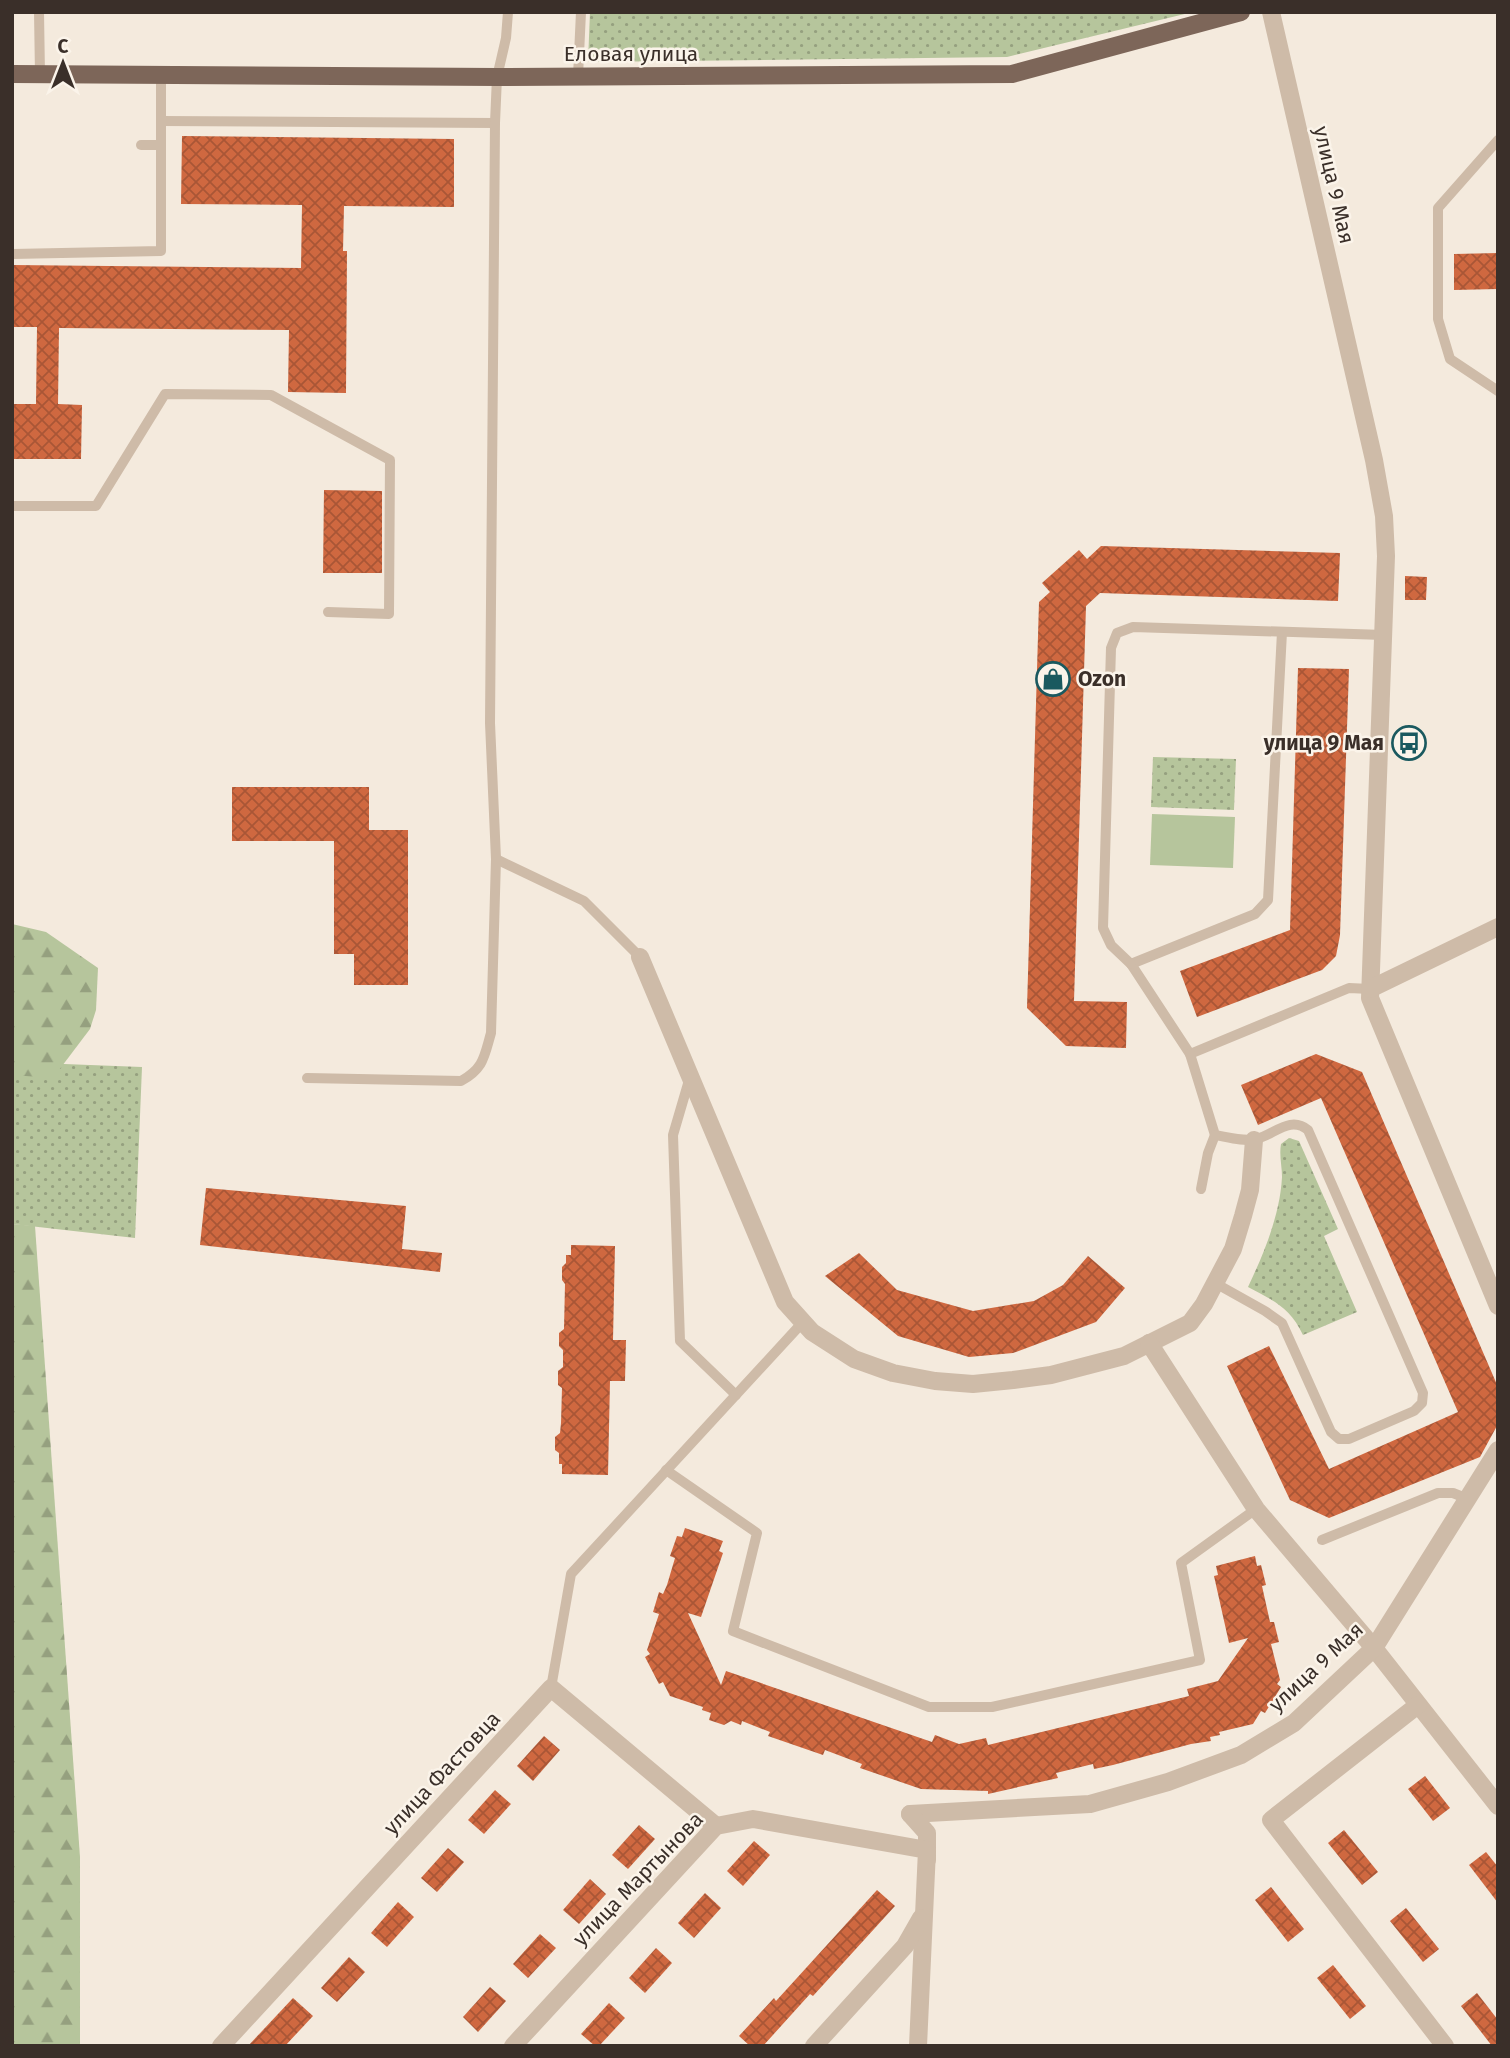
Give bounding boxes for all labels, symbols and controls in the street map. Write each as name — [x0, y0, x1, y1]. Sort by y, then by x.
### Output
north arrow — [28, 28, 98, 98]
text: С — [58, 35, 69, 58]
street label: Еловая улица — [564, 41, 698, 67]
street label: улица 9 Мая — [1308, 124, 1360, 246]
shop icon: Ozon — [1034, 660, 1072, 698]
place label: Ozon — [1078, 666, 1126, 692]
bus stop icon: улица 9 Мая — [1390, 724, 1428, 762]
place label: улица 9 Мая — [1263, 730, 1384, 756]
street label: улица 9 Мая — [1263, 1617, 1369, 1717]
street label: улица Фастовца — [378, 1706, 506, 1840]
street label: улица Мартынова — [567, 1807, 709, 1951]

